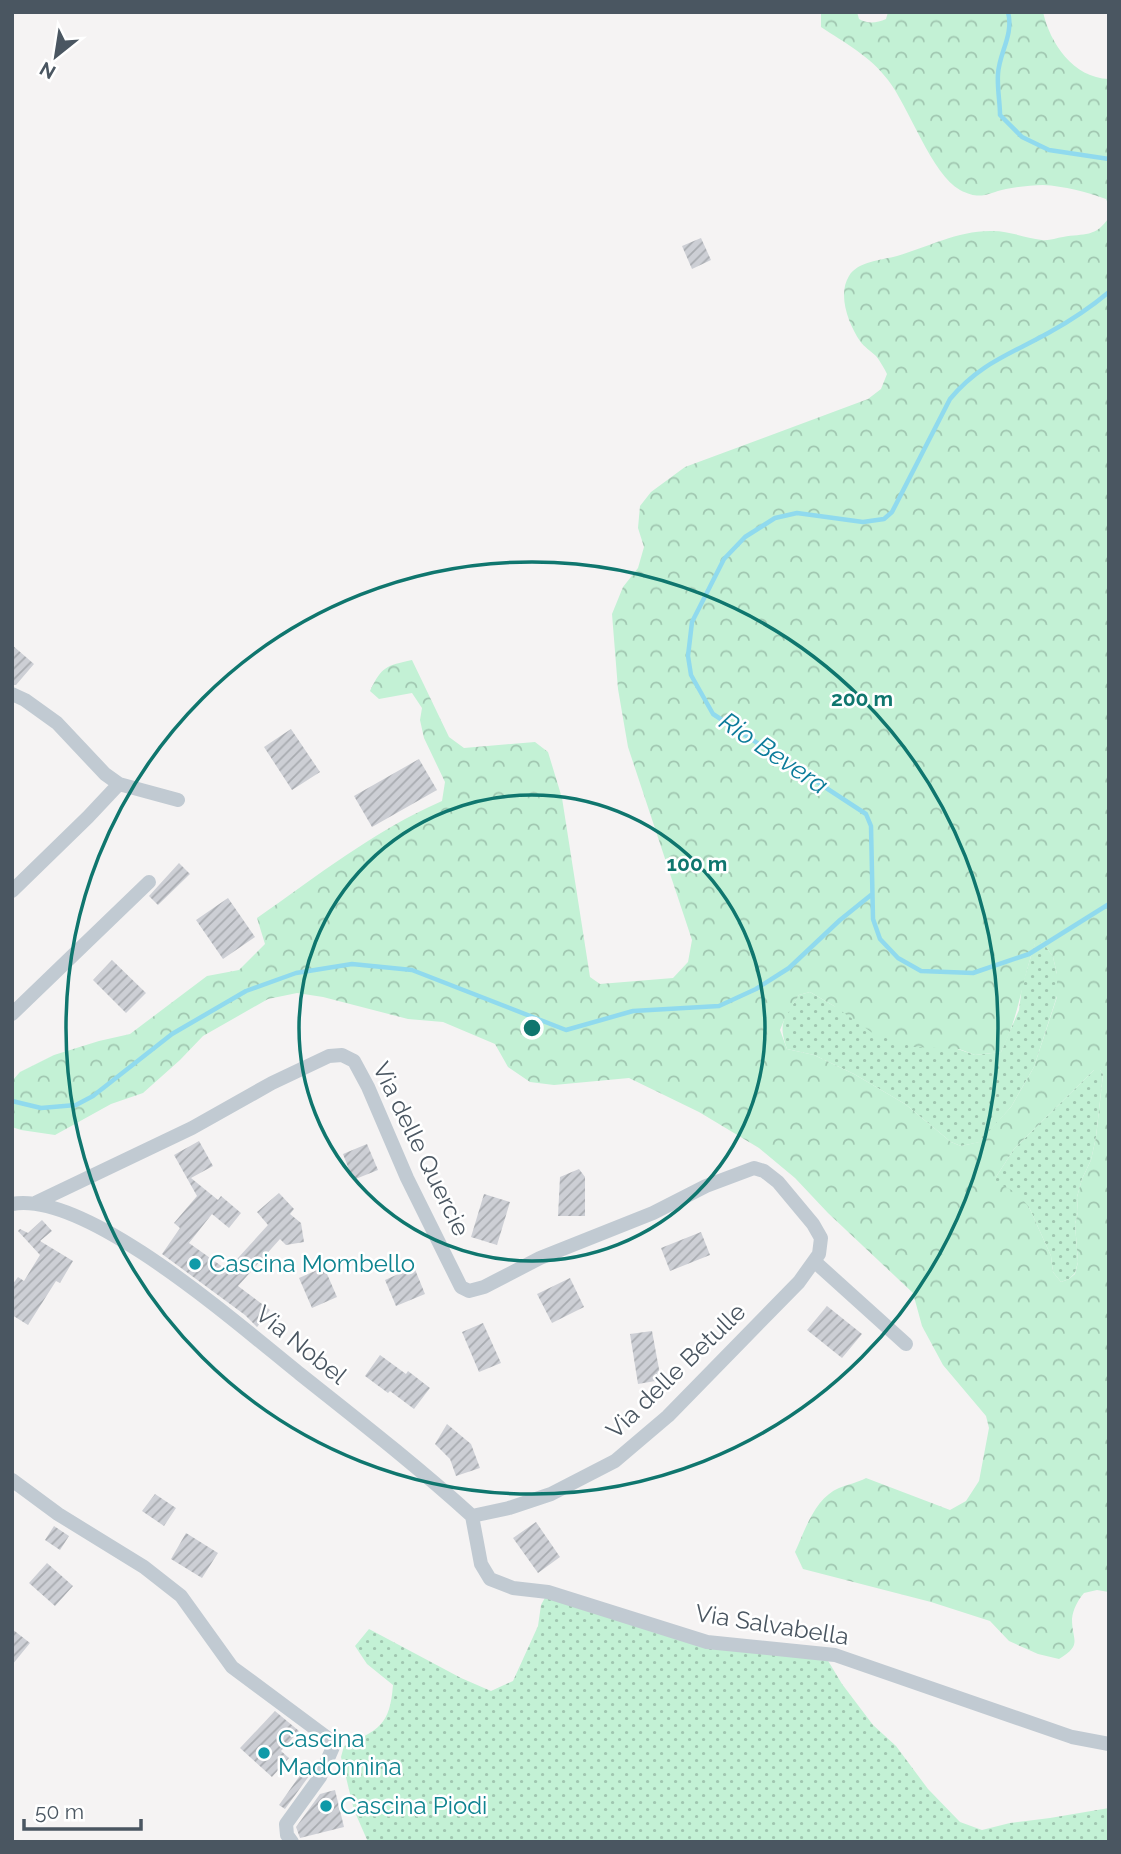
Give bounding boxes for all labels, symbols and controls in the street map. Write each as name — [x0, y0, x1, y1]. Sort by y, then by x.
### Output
north arrow — [21, 21, 91, 91]
text: N — [36, 58, 59, 84]
text: 200 m — [831, 686, 893, 711]
water label: Rio Bevera — [714, 706, 834, 800]
text: 100 m — [667, 851, 727, 876]
centre of rings — [520, 1016, 544, 1040]
street label: Via delle Quercie — [367, 1057, 476, 1240]
place label: Cascina Mombello — [209, 1249, 415, 1278]
marker: Cascina Mombello — [187, 1256, 203, 1272]
street label: Via delle Betulle — [600, 1297, 751, 1444]
street label: Via Nobel — [250, 1299, 353, 1390]
street label: Via Salvabella — [693, 1598, 851, 1651]
place label: Cascina Madonnina — [278, 1724, 402, 1781]
marker: Cascina Madonnina — [256, 1745, 272, 1761]
scale bar — [24, 1787, 142, 1831]
place label: Cascina Piodi — [340, 1791, 487, 1820]
marker: Cascina Piodi — [318, 1798, 334, 1814]
text: 50 m — [35, 1799, 84, 1824]

